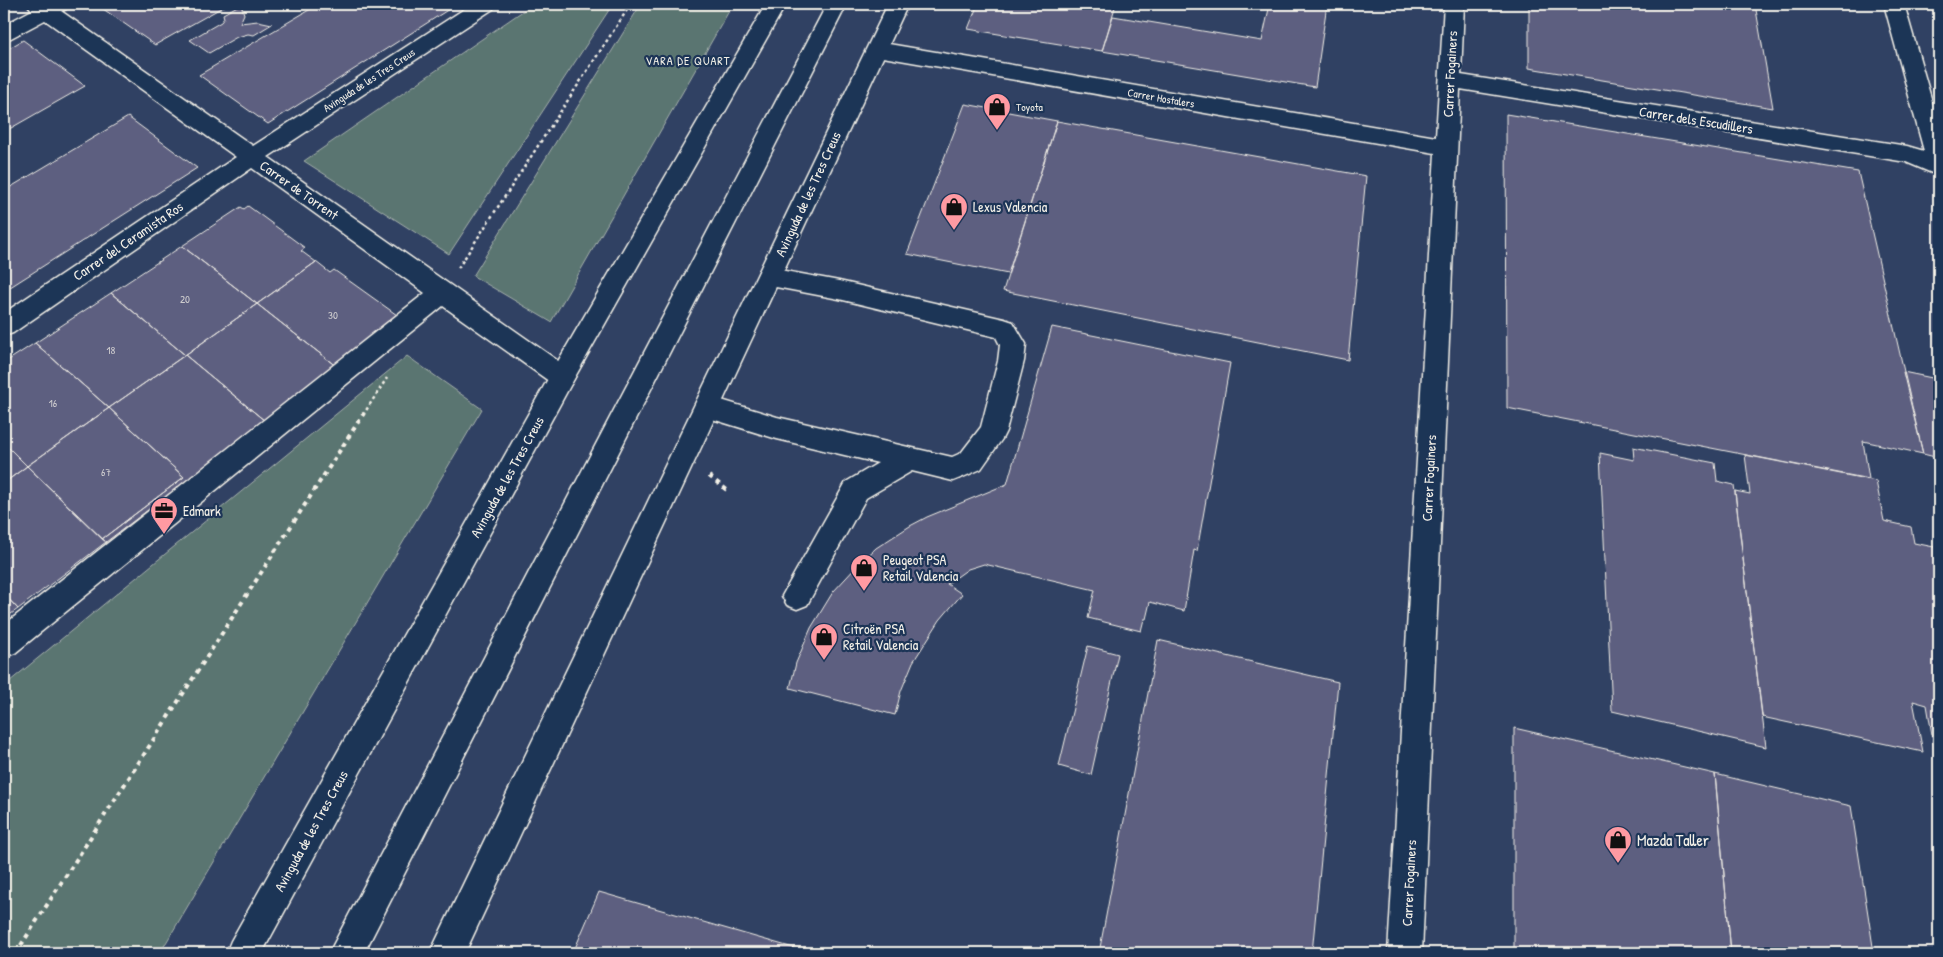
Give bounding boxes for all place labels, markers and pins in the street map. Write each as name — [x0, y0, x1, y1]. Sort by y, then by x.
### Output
shop icon: Toyota — [982, 92, 1012, 131]
place label: Toyota — [1016, 100, 1043, 114]
shop icon: Lexus Valencia — [939, 192, 969, 231]
place label: Lexus Valencia — [973, 197, 1048, 216]
office icon: Edmark — [149, 496, 179, 535]
place label: Edmark — [183, 501, 221, 520]
place label: Peugeot PSA Retail Valencia — [883, 550, 959, 585]
shop icon: Peugeot PSA Retail Valencia — [849, 553, 879, 592]
place label: Citroën PSA Retail Valencia — [843, 619, 919, 654]
shop icon: Citroën PSA Retail Valencia — [809, 622, 839, 661]
shop icon: Mazda Taller — [1603, 825, 1633, 864]
place label: Mazda Taller — [1637, 829, 1709, 851]

